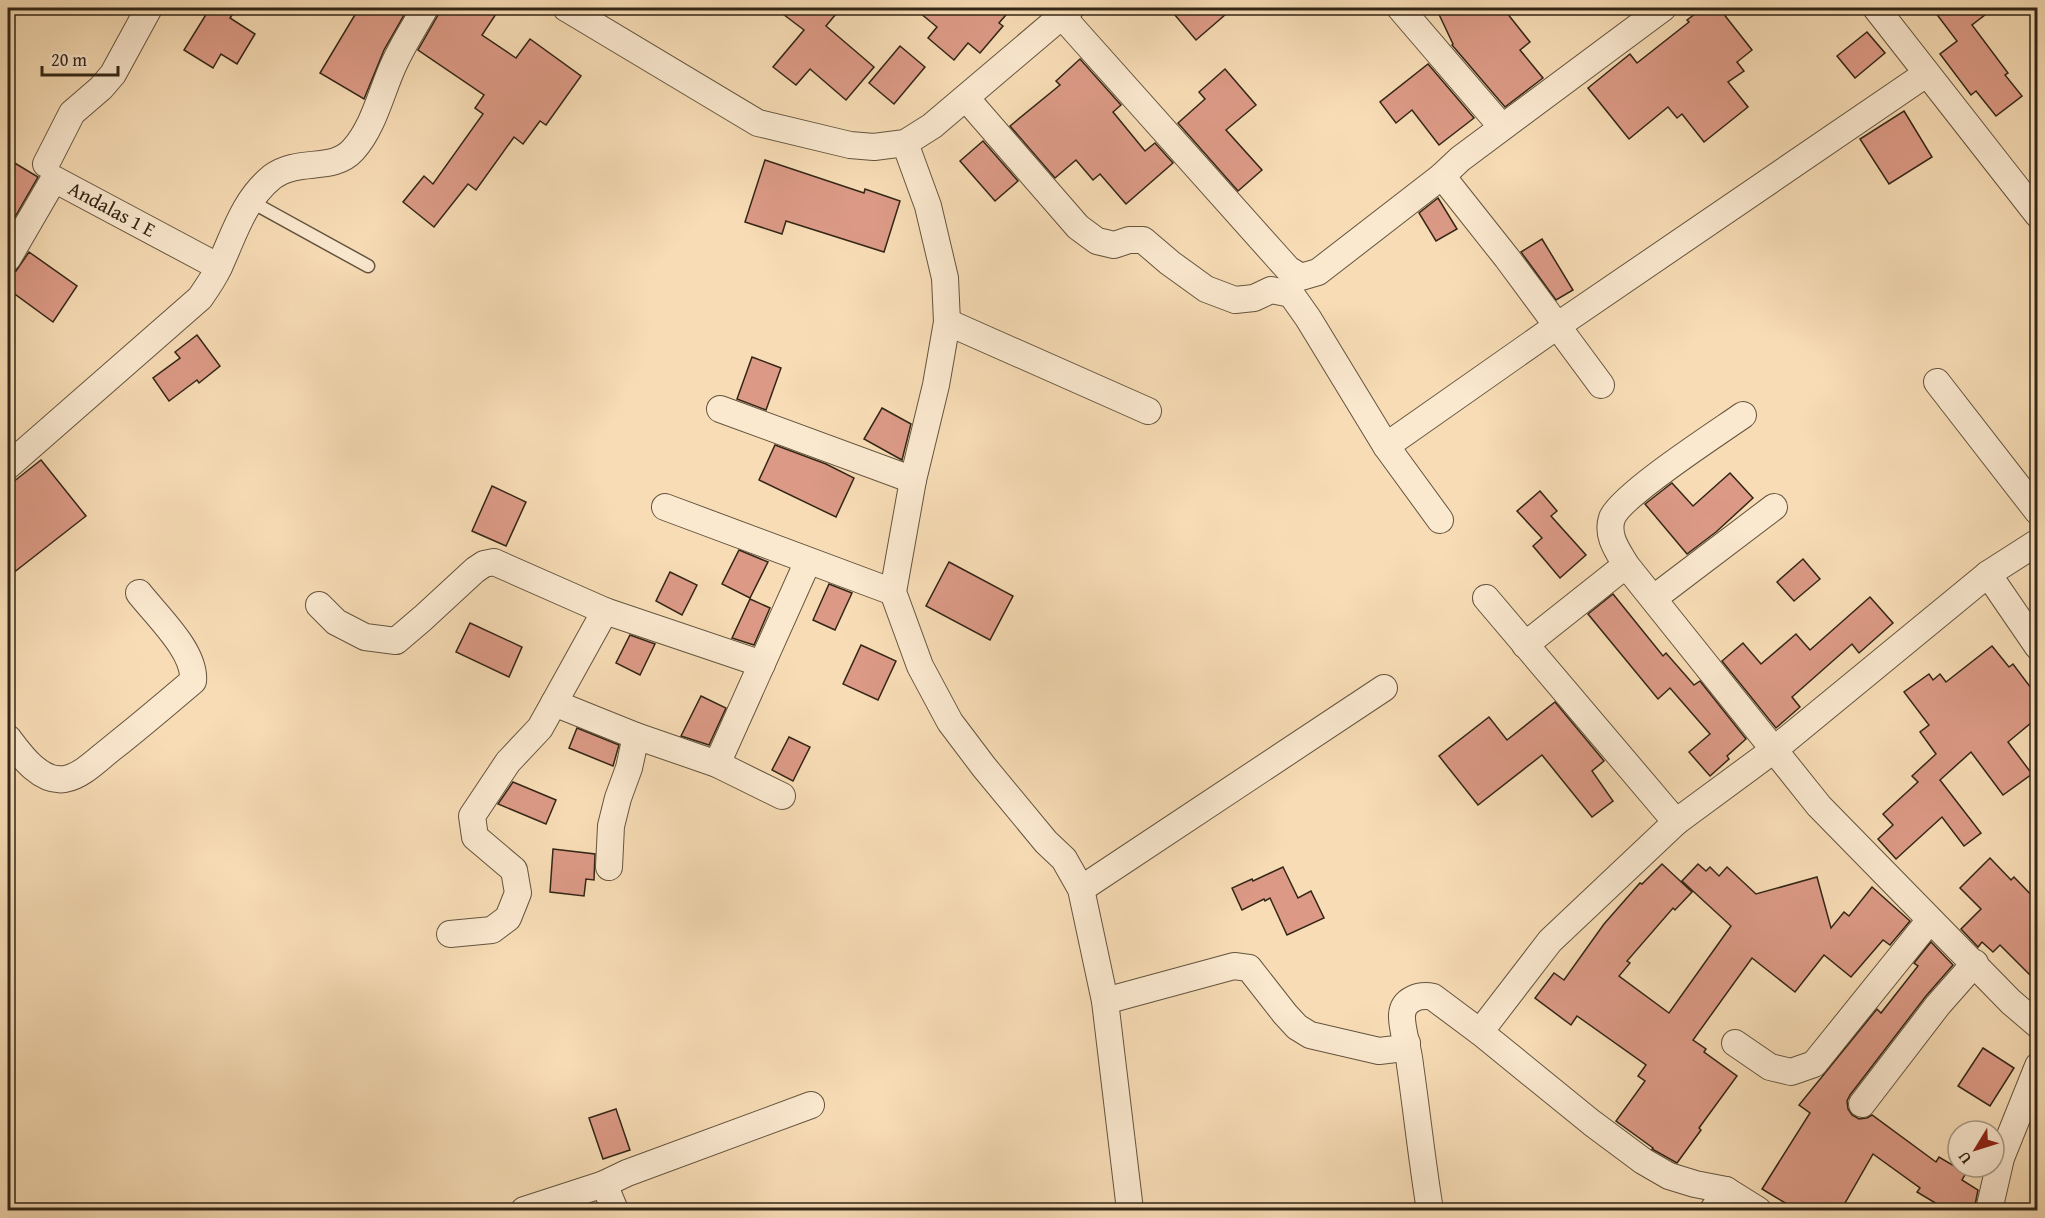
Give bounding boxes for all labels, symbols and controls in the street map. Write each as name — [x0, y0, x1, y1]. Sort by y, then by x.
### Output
scale bar — [42, 39, 118, 77]
text: 20 m — [51, 46, 87, 73]
street label: Andalas 1 E — [63, 173, 161, 244]
north arrow — [1946, 1119, 2006, 1179]
text: U — [1951, 1146, 1977, 1170]

